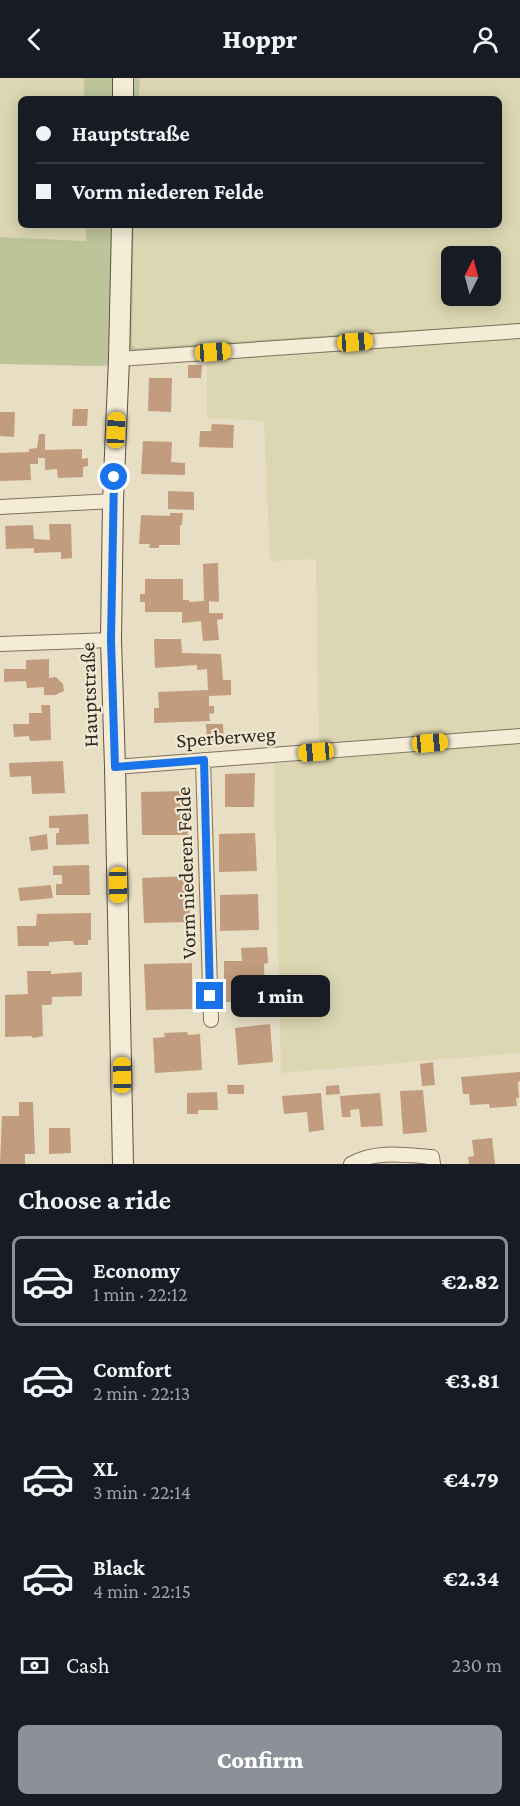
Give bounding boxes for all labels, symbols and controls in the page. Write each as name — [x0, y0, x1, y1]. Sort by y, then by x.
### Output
icon: back — [18, 23, 51, 56]
icon: person — [469, 23, 502, 56]
text: Hoppr — [223, 24, 297, 54]
text: Hauptstraße — [72, 121, 190, 146]
text: Vorm niederen Felde — [72, 179, 264, 204]
north arrow — [441, 246, 501, 306]
map controls — [441, 246, 501, 306]
car — [336, 332, 374, 352]
car — [194, 342, 232, 362]
car — [106, 412, 126, 448]
route start — [100, 463, 127, 490]
street label: Hauptstraße — [75, 642, 103, 748]
street label: Sperberweg — [175, 722, 277, 752]
car — [411, 732, 449, 754]
car — [297, 741, 335, 763]
street label: Vorm niederen Felde — [171, 786, 201, 960]
car — [109, 867, 127, 903]
callout: 1 min — [231, 975, 330, 1017]
route end — [196, 982, 223, 1009]
text: 1 min — [257, 985, 304, 1007]
car — [113, 1057, 131, 1093]
text: Choose a ride — [18, 1185, 171, 1215]
icon: car — [21, 1254, 75, 1308]
text: Economy — [93, 1258, 180, 1283]
text: €2.82 — [442, 1269, 499, 1294]
text: 1 min · 22:12 — [93, 1283, 187, 1305]
icon: car — [21, 1353, 75, 1407]
text: Comfort — [93, 1357, 171, 1382]
text: €3.81 — [445, 1368, 499, 1393]
text: 2 min · 22:13 — [93, 1382, 190, 1404]
icon: car — [21, 1452, 75, 1506]
text: XL — [93, 1456, 118, 1481]
text: €4.79 — [443, 1467, 499, 1492]
text: 3 min · 22:14 — [93, 1481, 191, 1503]
icon: car — [21, 1551, 75, 1605]
text: Black — [93, 1555, 145, 1580]
text: €2.34 — [443, 1566, 499, 1591]
text: 4 min · 22:15 — [93, 1580, 191, 1602]
icon: cash — [18, 1649, 51, 1682]
text: Cash — [66, 1653, 110, 1678]
text: 230 m — [452, 1654, 502, 1676]
button: Confirm — [18, 1725, 502, 1794]

